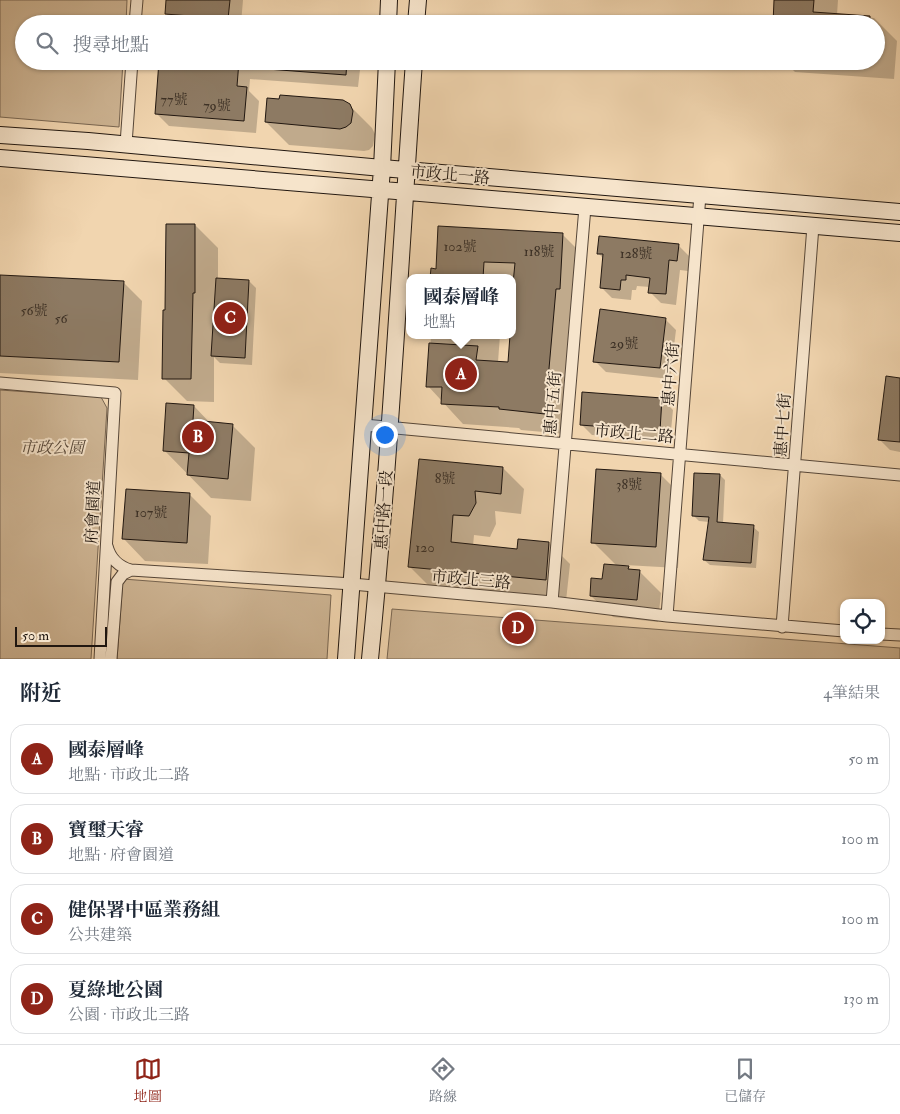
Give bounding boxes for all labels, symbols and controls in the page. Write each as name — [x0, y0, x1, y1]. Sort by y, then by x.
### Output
search box — [15, 15, 885, 70]
icon: search — [33, 29, 61, 57]
text: 搜尋地點 — [73, 33, 149, 57]
house number: 77號 — [161, 91, 187, 108]
house number: 79號 — [203, 97, 231, 114]
street label: 市政北一路 — [409, 162, 491, 188]
house number: 102號 — [443, 238, 477, 255]
house number: 118號 — [524, 243, 554, 260]
house number: 128號 — [620, 245, 652, 262]
popup — [406, 274, 516, 339]
text: 國泰層峰 — [423, 285, 499, 309]
pin: C — [214, 299, 246, 337]
house number: 56號 — [20, 302, 48, 319]
house number: 56 — [54, 310, 69, 327]
text: 地點 — [423, 312, 455, 332]
house number: 29號 — [610, 335, 638, 352]
street label: 惠中六街 — [658, 341, 684, 407]
pin: A — [445, 355, 477, 393]
street label: 惠中五街 — [540, 370, 566, 436]
street label: 惠中七街 — [771, 392, 795, 458]
pin: B — [182, 418, 214, 456]
street label: 市政北二路 — [593, 421, 675, 447]
your location — [372, 422, 398, 448]
park label: 市政公園 — [20, 438, 87, 458]
street label: 惠中路一段 — [371, 469, 397, 551]
house number: 8號 — [435, 470, 455, 487]
house number: 38號 — [616, 476, 642, 493]
street label: 府會園道 — [81, 480, 105, 545]
house number: 107號 — [135, 504, 167, 521]
house number: 120 — [415, 539, 435, 556]
street label: 市政北三路 — [430, 567, 512, 593]
map controls — [840, 599, 885, 644]
button: locate — [840, 599, 885, 644]
pin: D — [502, 609, 534, 647]
scale bar — [15, 624, 108, 647]
text: 50 m — [22, 627, 49, 644]
text: 附近 — [20, 680, 62, 707]
text: 4筆結果 — [823, 683, 880, 703]
text: 國泰層峰 — [68, 738, 144, 762]
text: A — [32, 749, 42, 769]
text: 50 m — [848, 749, 879, 769]
text: 地點 · 市政北二路 — [68, 765, 190, 785]
text: 寶璽天睿 — [68, 818, 144, 842]
text: B — [32, 829, 42, 849]
text: 100 m — [841, 829, 879, 849]
text: 地點 · 府會園道 — [68, 845, 174, 865]
text: 健保署中區業務組 — [68, 898, 220, 922]
text: C — [31, 909, 43, 929]
text: 100 m — [841, 909, 879, 929]
text: 公共建築 — [68, 925, 132, 945]
text: 夏綠地公園 — [68, 978, 163, 1002]
text: D — [30, 989, 44, 1009]
text: 130 m — [843, 989, 879, 1009]
text: 公園 · 市政北三路 — [68, 1005, 190, 1025]
tab: 地圖 — [134, 1055, 162, 1105]
tab: 路線 — [429, 1055, 457, 1105]
tab: 已儲存 — [724, 1055, 766, 1105]

